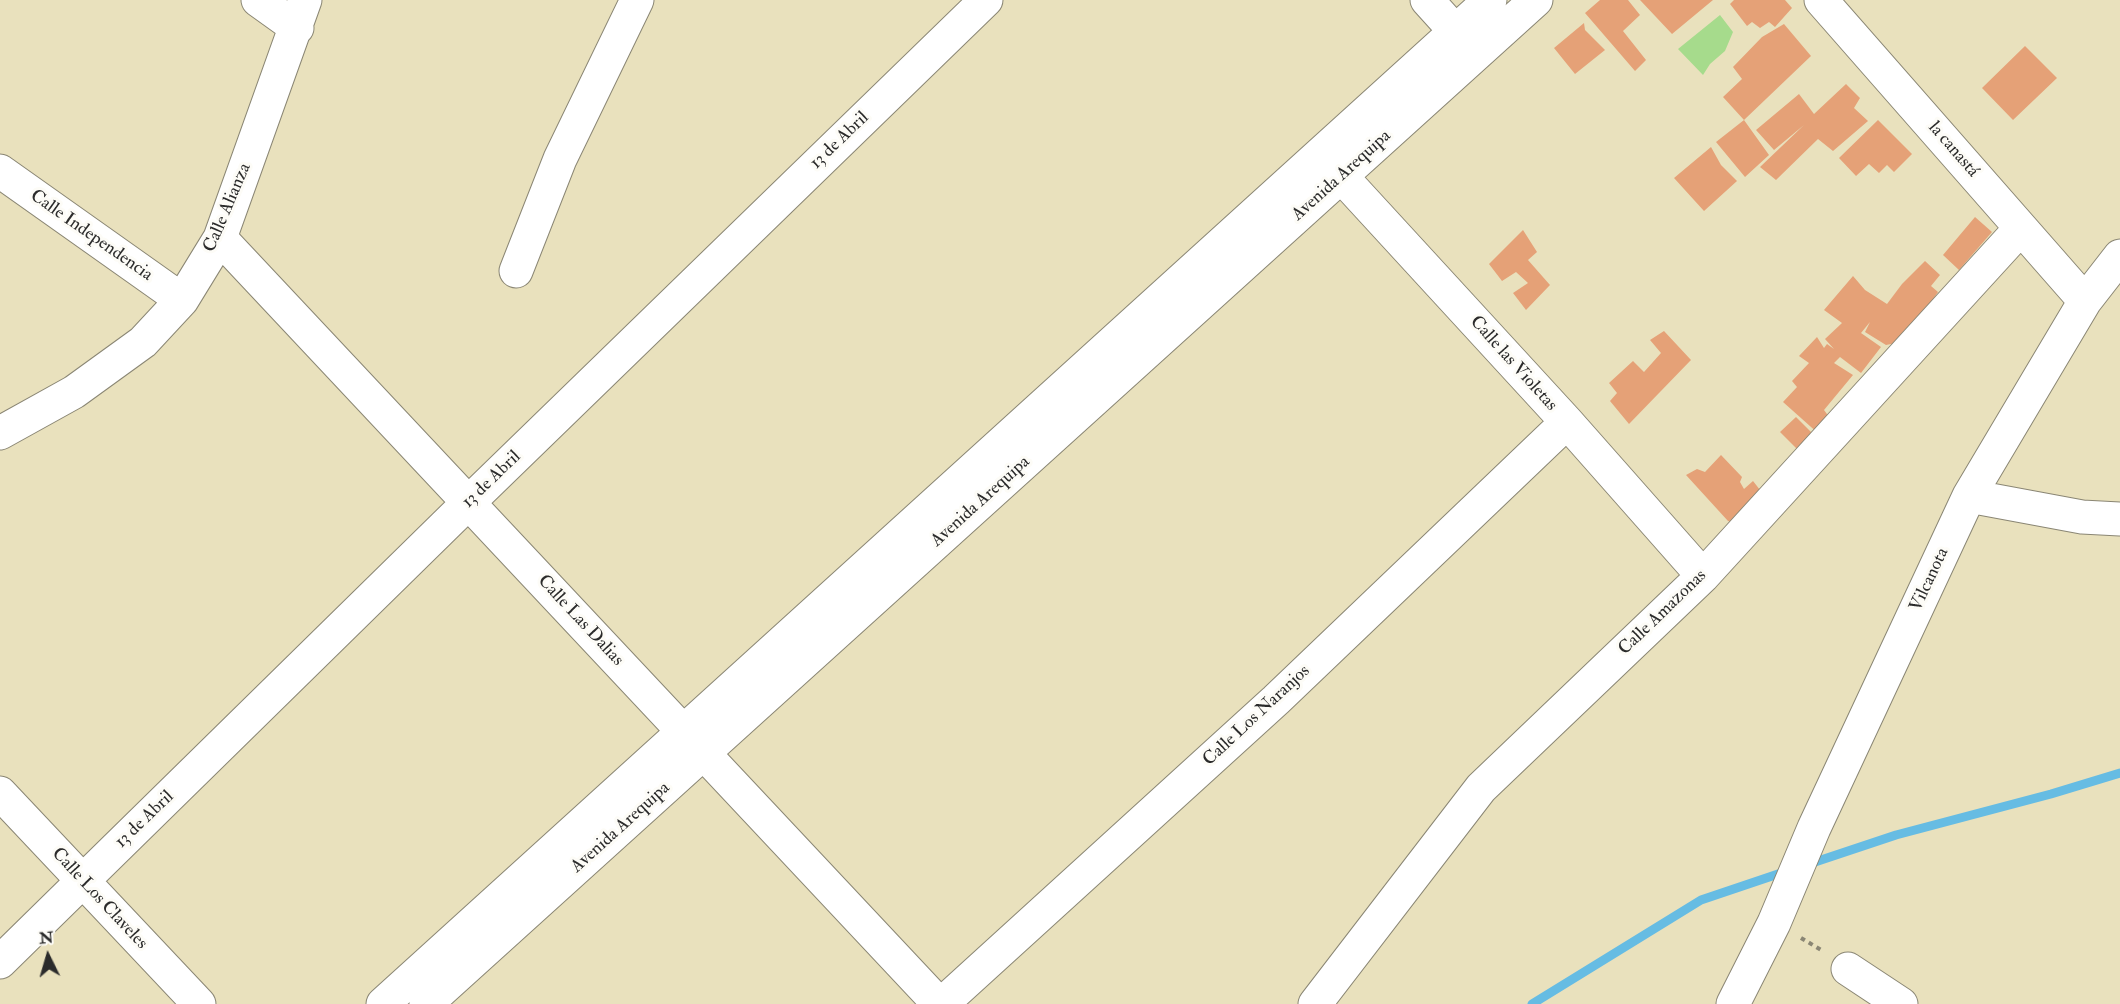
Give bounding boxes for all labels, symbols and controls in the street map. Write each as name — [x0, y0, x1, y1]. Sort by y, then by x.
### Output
street label: 13 de Abril — [806, 108, 874, 174]
street label: la canastá — [1923, 118, 1983, 182]
street label: Avenida Arequipa — [1288, 126, 1396, 226]
street label: Calle Alianza — [200, 160, 256, 256]
street label: Calle Independencia — [26, 186, 156, 286]
street label: Calle las Violetas — [1465, 312, 1561, 416]
street label: 13 de Abril — [458, 447, 526, 513]
street label: Avenida Arequipa — [927, 452, 1035, 552]
street label: Vilcanota — [1906, 545, 1954, 615]
street label: Calle Amazonas — [1614, 566, 1712, 660]
street label: Calle Las Dalias — [532, 571, 628, 671]
street label: Calle Los Naranjos — [1199, 661, 1315, 771]
street label: Avenida Arequipa — [567, 778, 675, 878]
street label: 13 de Abril — [111, 787, 179, 853]
street label: Calle Los Claveles — [46, 844, 152, 954]
north arrow — [18, 926, 78, 986]
text: N — [38, 927, 54, 949]

